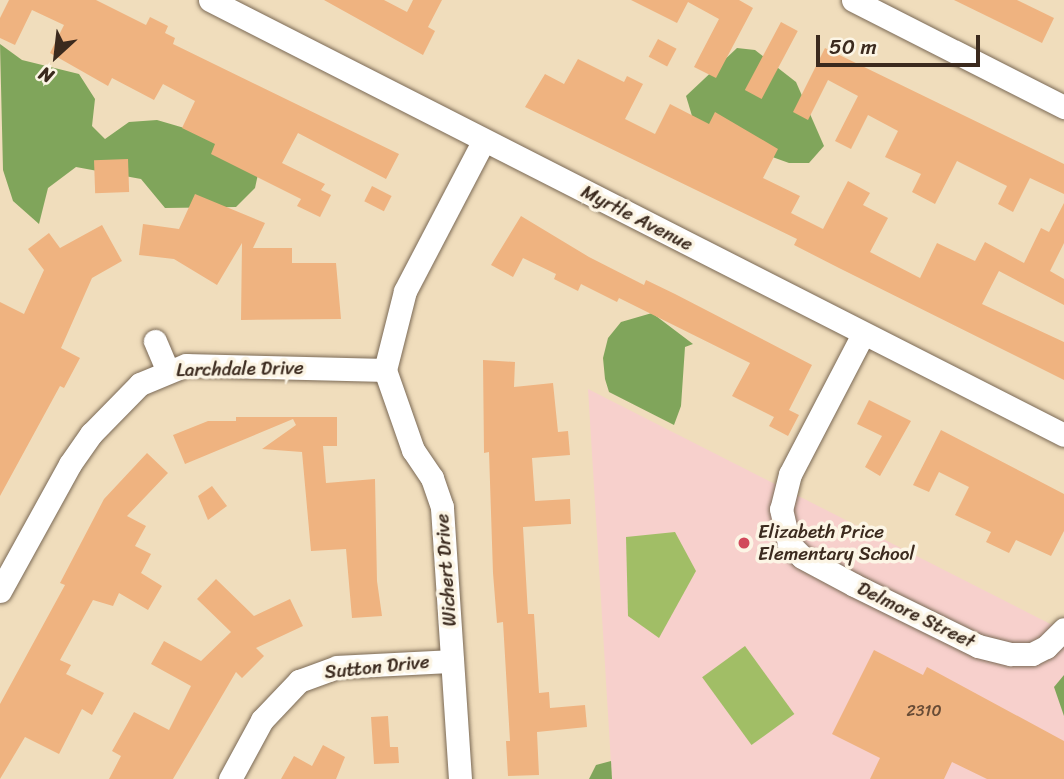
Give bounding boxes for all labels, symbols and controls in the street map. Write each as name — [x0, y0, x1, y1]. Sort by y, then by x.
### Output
north arrow — [21, 21, 91, 91]
scale bar — [819, 21, 984, 65]
text: 50 m — [829, 28, 877, 66]
text: N — [33, 57, 60, 93]
street label: Myrtle Avenue — [578, 180, 696, 256]
street label: Larchdale Drive — [176, 356, 304, 382]
street label: Wichert Drive — [431, 513, 461, 627]
place label: Elizabeth Price Elementary School — [758, 521, 915, 565]
marker: Elizabeth Price Elementary School — [736, 535, 752, 551]
street label: Delmore Street — [854, 577, 978, 653]
street label: Sutton Drive — [323, 650, 431, 684]
house number: 2310 — [907, 701, 941, 721]

